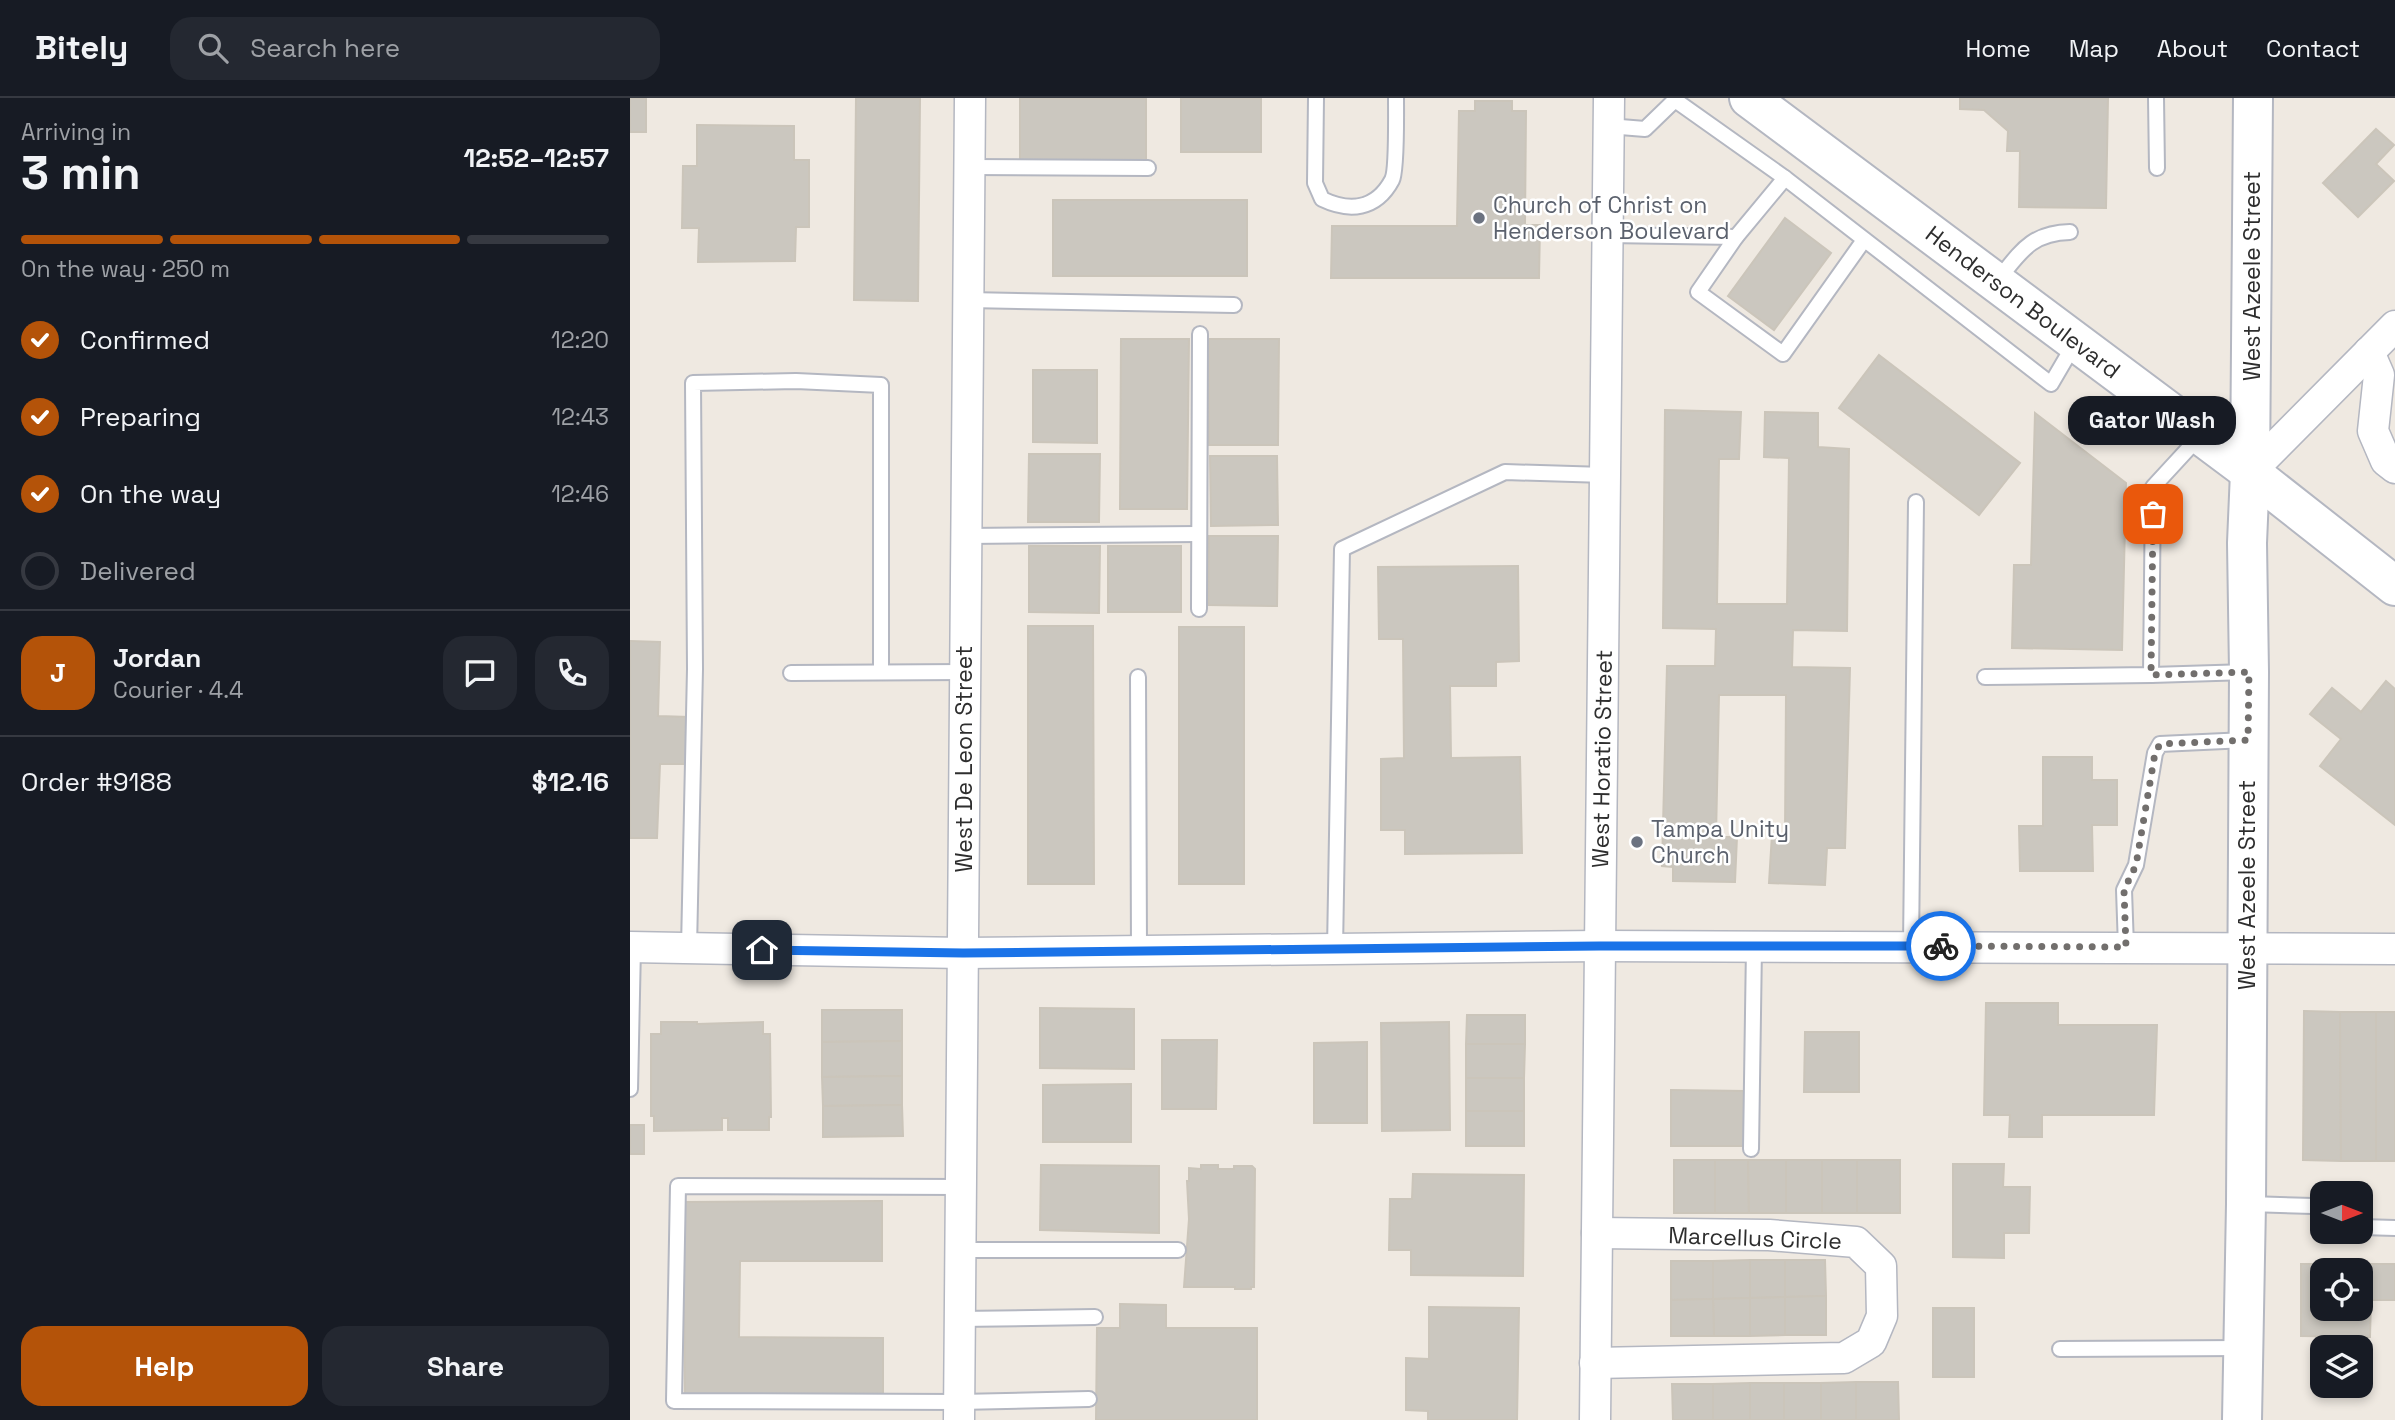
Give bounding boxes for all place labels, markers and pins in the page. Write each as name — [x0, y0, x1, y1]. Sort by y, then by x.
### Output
place label: Church of Christ on Henderson Boulevard — [1493, 190, 1730, 246]
marker: Church of Christ on Henderson Boulevard — [1471, 210, 1487, 226]
callout: Gator Wash — [2069, 395, 2237, 444]
pin — [2123, 484, 2183, 544]
place label: Tampa Unity Church — [1651, 814, 1789, 870]
marker: Tampa Unity Church — [1629, 834, 1645, 850]
pin — [732, 920, 792, 980]

